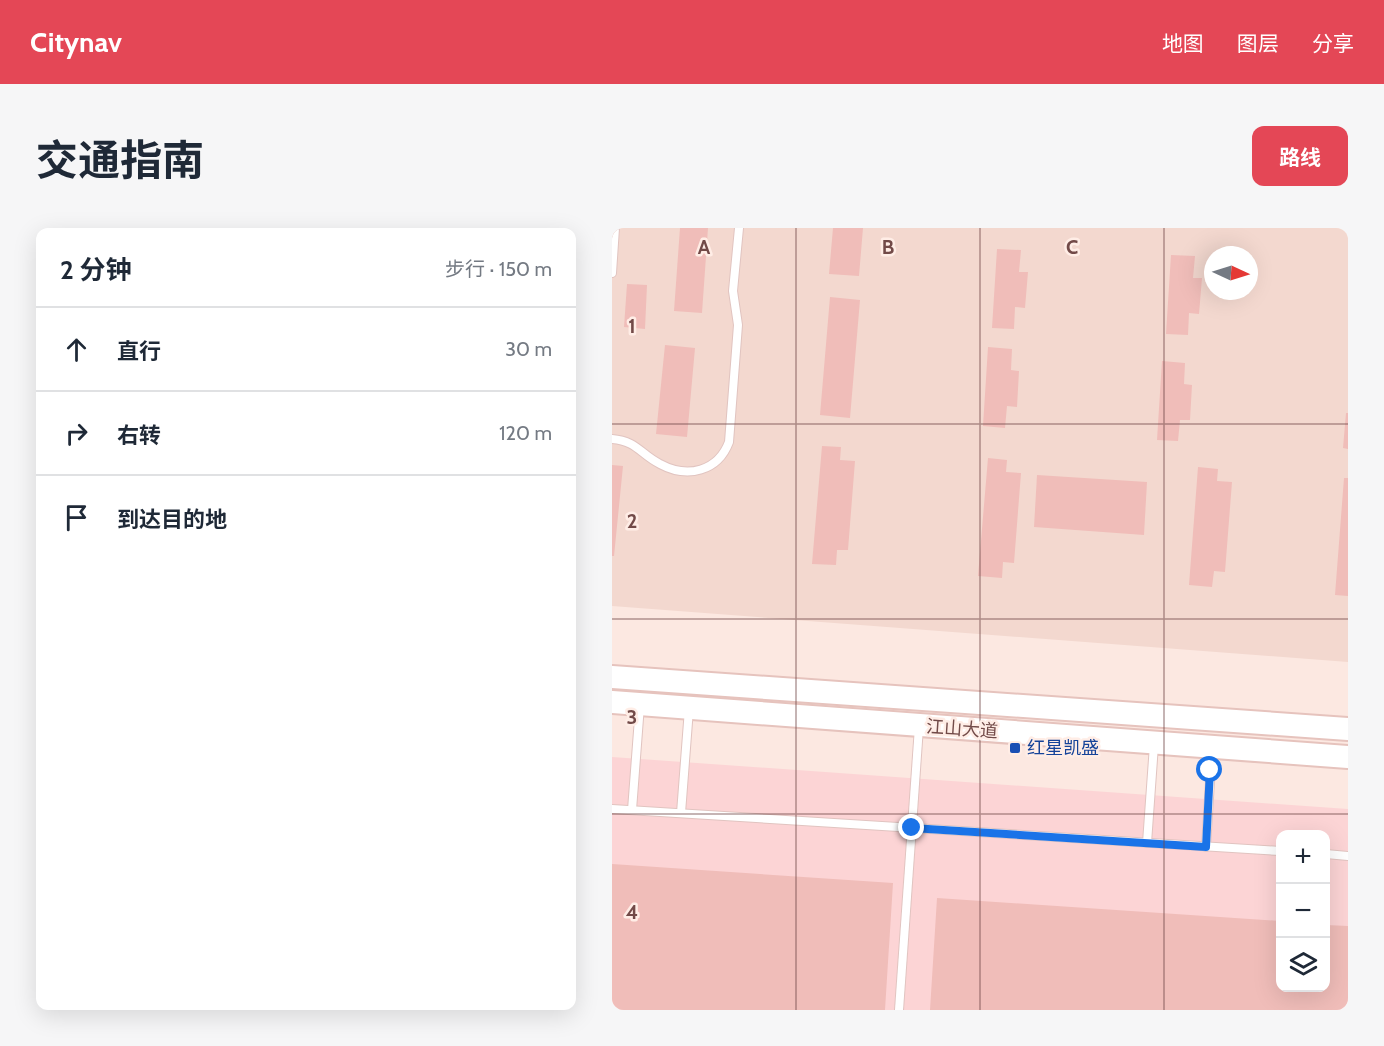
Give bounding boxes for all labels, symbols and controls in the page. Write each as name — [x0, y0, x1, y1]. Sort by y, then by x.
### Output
text: Citynav — [30, 25, 122, 59]
text: 地图 — [1162, 31, 1204, 56]
text: 图层 — [1237, 31, 1279, 56]
text: 分享 — [1312, 31, 1354, 56]
button: 路线 — [1252, 126, 1348, 186]
text: 交通指南 — [36, 134, 204, 186]
text: A — [698, 235, 711, 259]
text: B — [882, 235, 894, 259]
text: C — [1066, 235, 1078, 259]
north arrow — [1204, 246, 1258, 300]
text: 2 分钟 — [60, 254, 132, 286]
text: 步行 · 150 m — [445, 257, 552, 281]
text: 1 — [628, 314, 636, 338]
icon: ahead — [60, 333, 93, 366]
text: 30 m — [505, 337, 552, 361]
text: 直行 — [117, 338, 161, 365]
icon: right — [60, 417, 93, 450]
text: 120 m — [499, 421, 552, 445]
text: 右转 — [117, 422, 161, 449]
icon: arrive — [60, 501, 93, 534]
text: 到达目的地 — [117, 506, 227, 533]
text: 2 — [627, 509, 637, 533]
text: 3 — [627, 705, 637, 729]
street label: 江山大道 — [925, 716, 999, 742]
place label: 红星凯盛 — [1027, 737, 1099, 759]
marker: 红星凯盛 — [1008, 741, 1022, 755]
route start — [1196, 756, 1222, 782]
route end — [898, 814, 924, 840]
map controls — [1276, 830, 1330, 992]
button: + — [1276, 830, 1330, 884]
button: − — [1276, 884, 1330, 938]
text: 4 — [626, 900, 638, 924]
button: layers — [1276, 938, 1330, 992]

